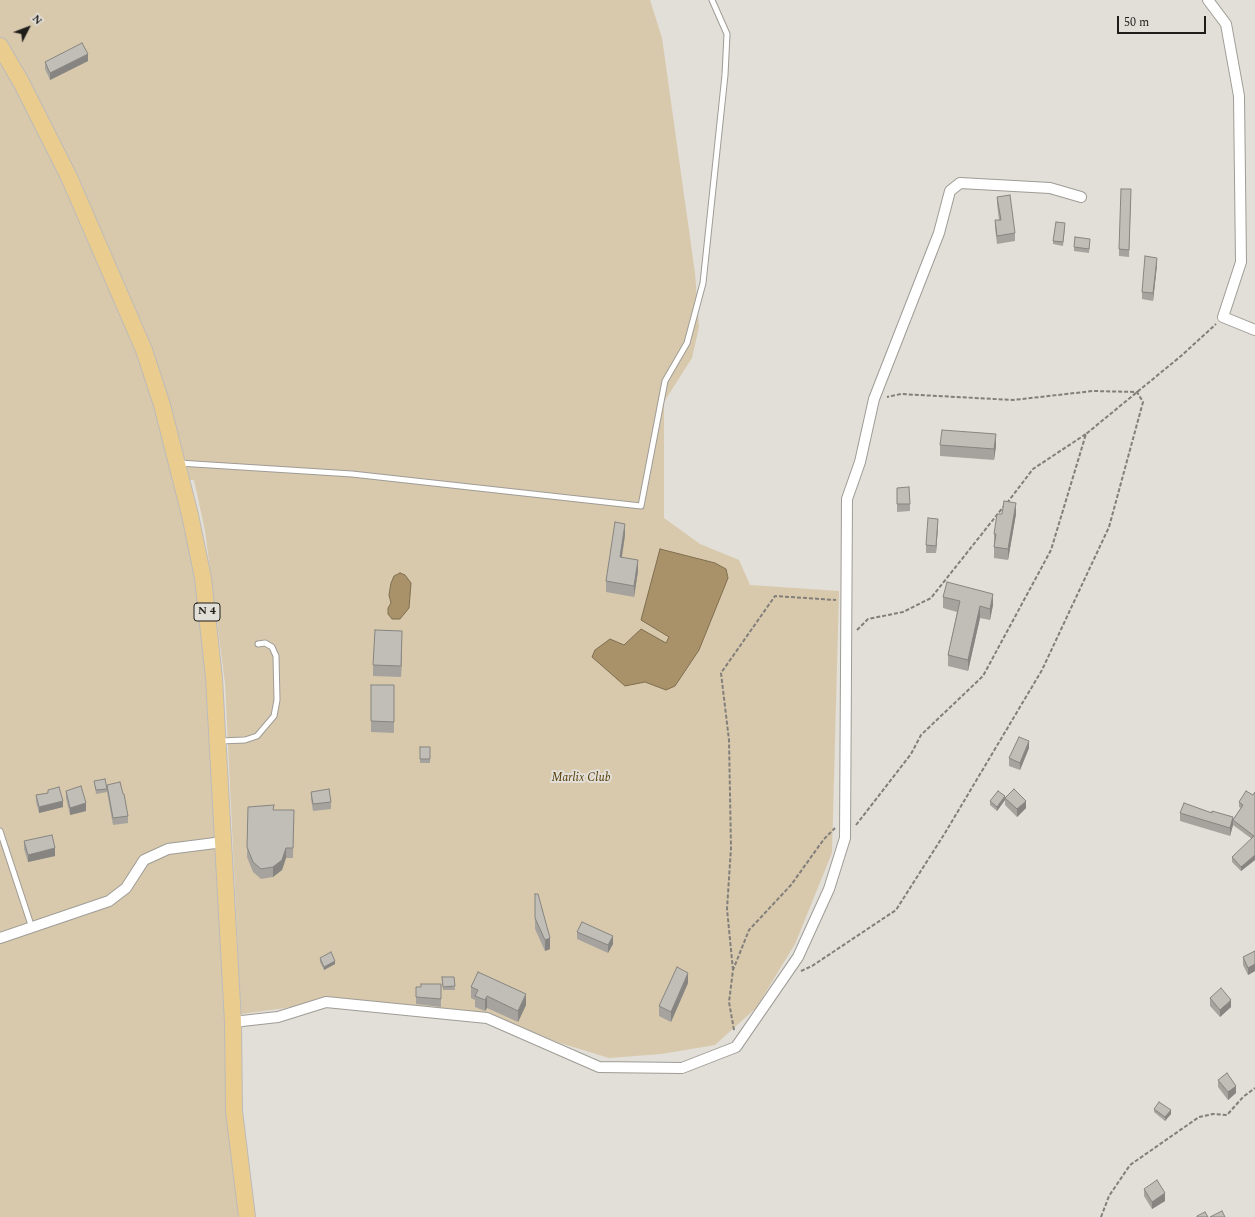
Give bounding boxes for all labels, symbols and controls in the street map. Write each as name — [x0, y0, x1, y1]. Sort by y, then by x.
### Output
north arrow — [8, 8, 48, 48]
scale bar — [1119, 8, 1208, 34]
text: N — [28, 11, 47, 29]
text: 50 m — [1124, 13, 1149, 32]
road number: N 4 — [194, 603, 220, 621]
park label: Marlix Club — [551, 772, 611, 786]

